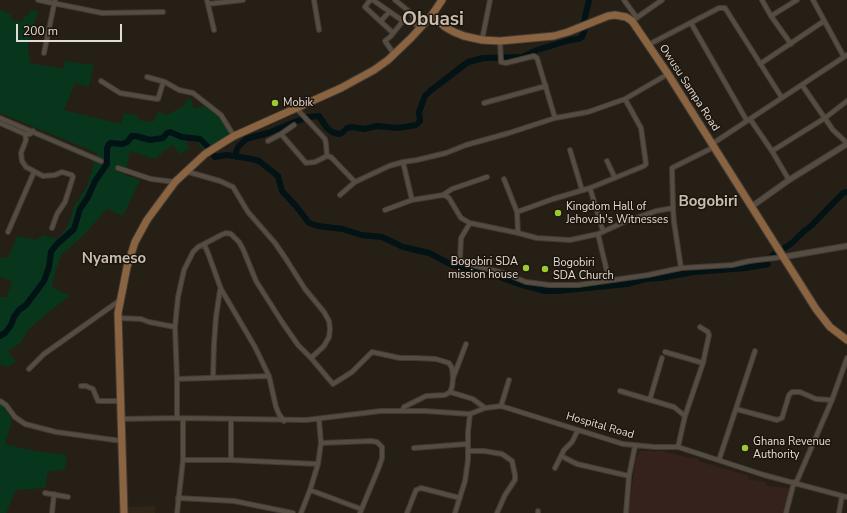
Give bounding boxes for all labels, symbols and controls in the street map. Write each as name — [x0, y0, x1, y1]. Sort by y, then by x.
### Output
district label: Obuasi — [402, 9, 464, 31]
scale bar — [18, 16, 124, 42]
text: 200 m — [23, 23, 58, 39]
street label: Owusu Sampa Road — [656, 42, 722, 134]
place label: Mobik — [283, 96, 313, 110]
marker: Mobik — [270, 98, 280, 108]
district label: Bogobiri — [678, 193, 738, 211]
place label: Kingdom Hall of Jehovah's Witnesses — [566, 200, 668, 226]
marker: Kingdom Hall of Jehovah's Witnesses — [553, 208, 563, 218]
district label: Nyameso — [82, 250, 146, 268]
place label: Bogobiri SDA mission house — [448, 255, 518, 281]
place label: Bogobiri SDA Church — [553, 256, 614, 282]
marker: Bogobiri SDA mission house — [521, 263, 531, 273]
marker: Bogobiri SDA Church — [540, 264, 550, 274]
street label: Hospital Road — [564, 410, 636, 442]
place label: Ghana Revenue Authority — [753, 435, 831, 461]
marker: Ghana Revenue Authority — [740, 443, 750, 453]

